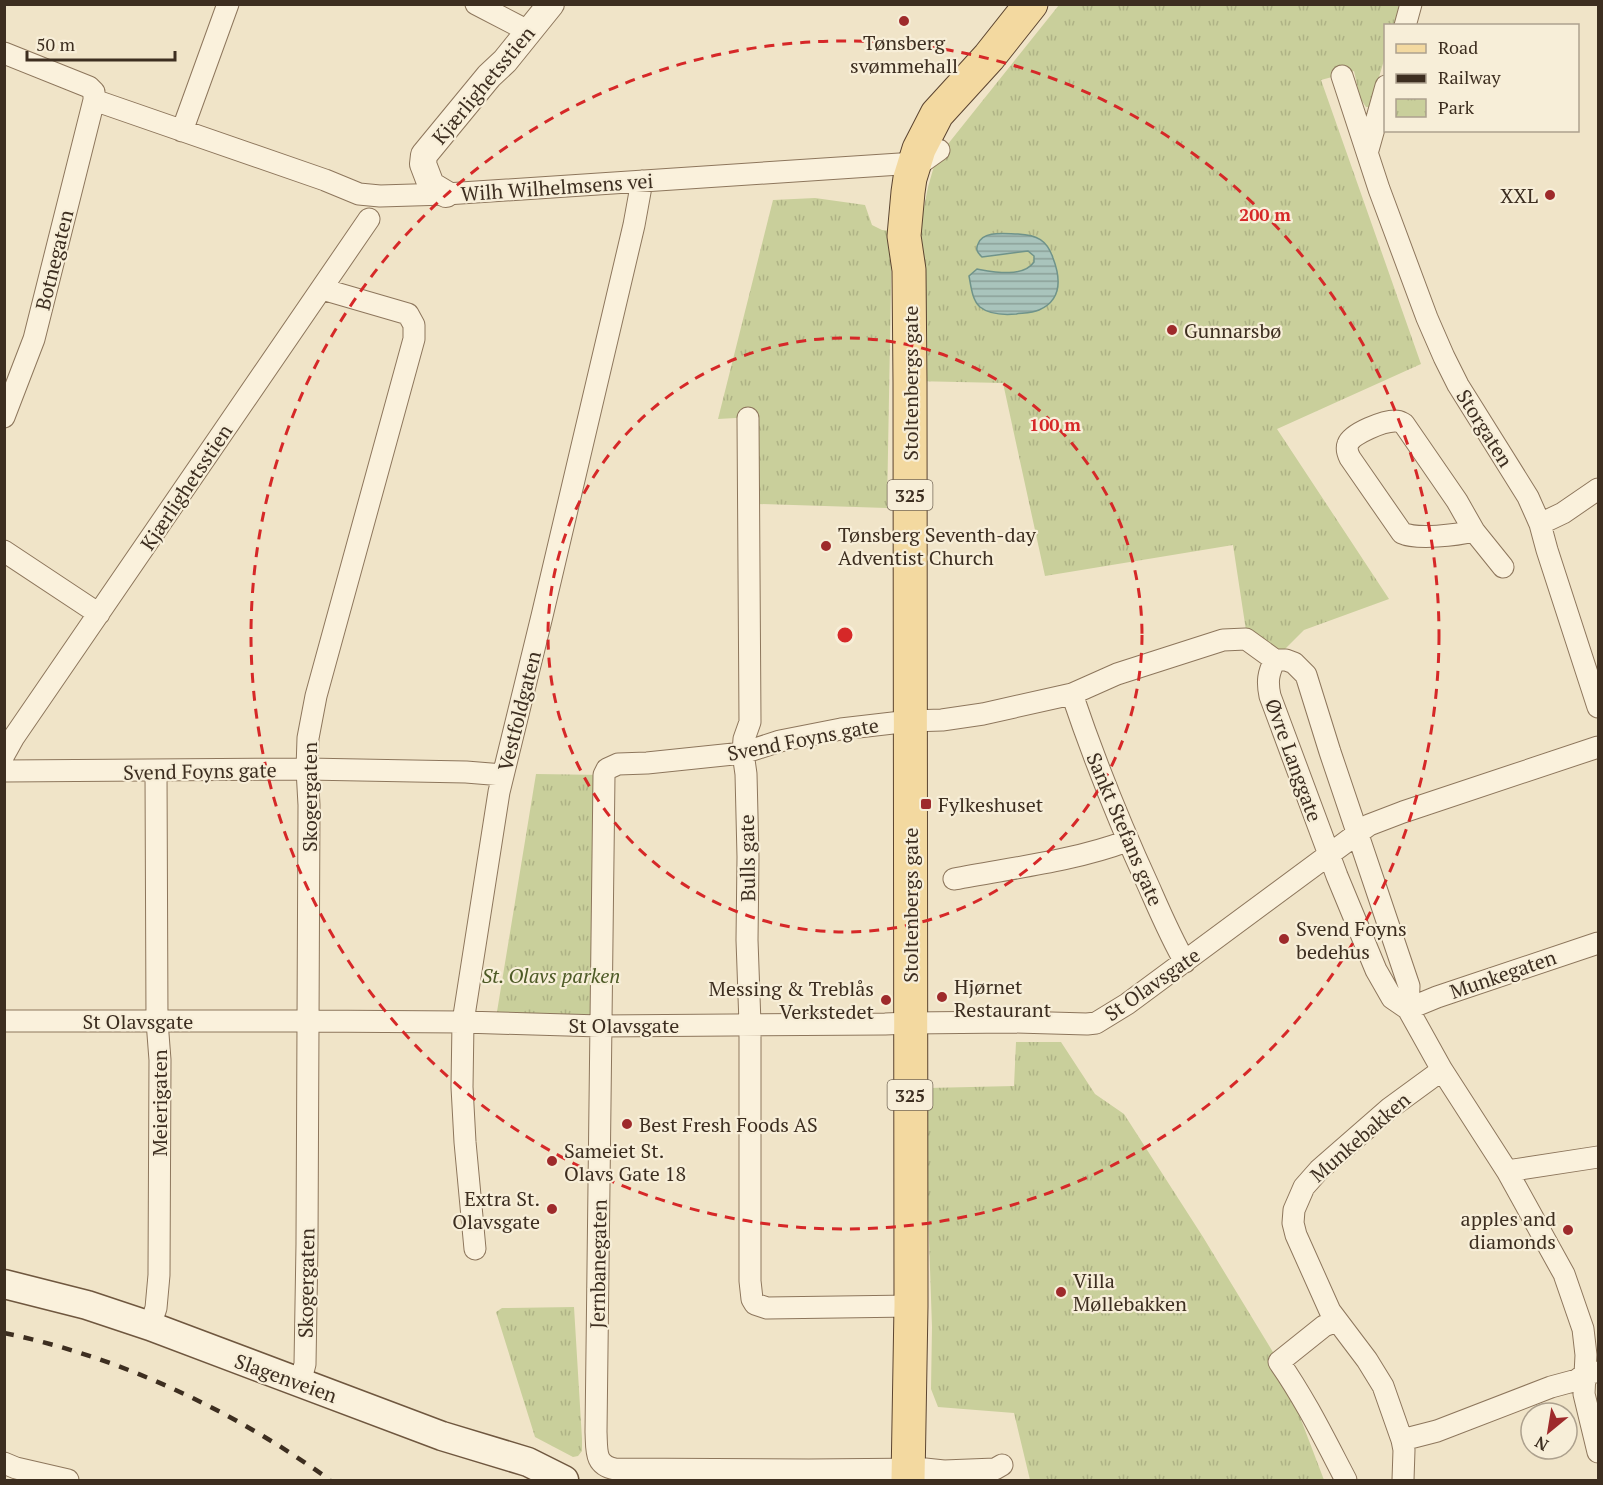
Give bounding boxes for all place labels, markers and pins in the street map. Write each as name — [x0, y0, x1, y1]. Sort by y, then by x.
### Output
marker: Tønsberg svømmehall — [897, 14, 911, 28]
place label: Tønsberg svømmehall — [850, 29, 958, 79]
place label: XXL — [1500, 182, 1538, 209]
marker: XXL — [1543, 188, 1557, 202]
place label: Gunnarsbø — [1184, 317, 1281, 344]
marker: Gunnarsbø — [1165, 323, 1179, 337]
place label: Tønsberg Seventh-day Adventist Church — [838, 521, 1037, 571]
marker: Tønsberg Seventh-day Adventist Church — [819, 539, 833, 553]
centre of rings — [835, 625, 855, 645]
place label: Fylkeshuset — [938, 791, 1044, 818]
marker: Fylkeshuset — [919, 797, 933, 811]
place label: Svend Foyns bedehus — [1296, 915, 1407, 965]
marker: Svend Foyns bedehus — [1277, 932, 1291, 946]
place label: Hjørnet Restaurant — [954, 973, 1052, 1023]
place label: Messing & Treblås Verkstedet — [709, 975, 875, 1025]
marker: Hjørnet Restaurant — [935, 990, 949, 1004]
marker: Messing & Treblås Verkstedet — [879, 993, 893, 1007]
place label: Best Fresh Foods AS — [639, 1111, 818, 1138]
marker: Best Fresh Foods AS — [620, 1117, 634, 1131]
place label: Sameiet St. Olavs Gate 18 — [564, 1137, 686, 1187]
marker: Sameiet St. Olavs Gate 18 — [545, 1154, 559, 1168]
place label: Extra St. Olavsgate — [452, 1185, 540, 1235]
marker: Extra St. Olavsgate — [545, 1202, 559, 1216]
place label: apples and diamonds — [1461, 1205, 1556, 1255]
marker: apples and diamonds — [1561, 1223, 1575, 1237]
place label: Villa Møllebakken — [1073, 1267, 1187, 1317]
marker: Villa Møllebakken — [1054, 1285, 1068, 1299]

